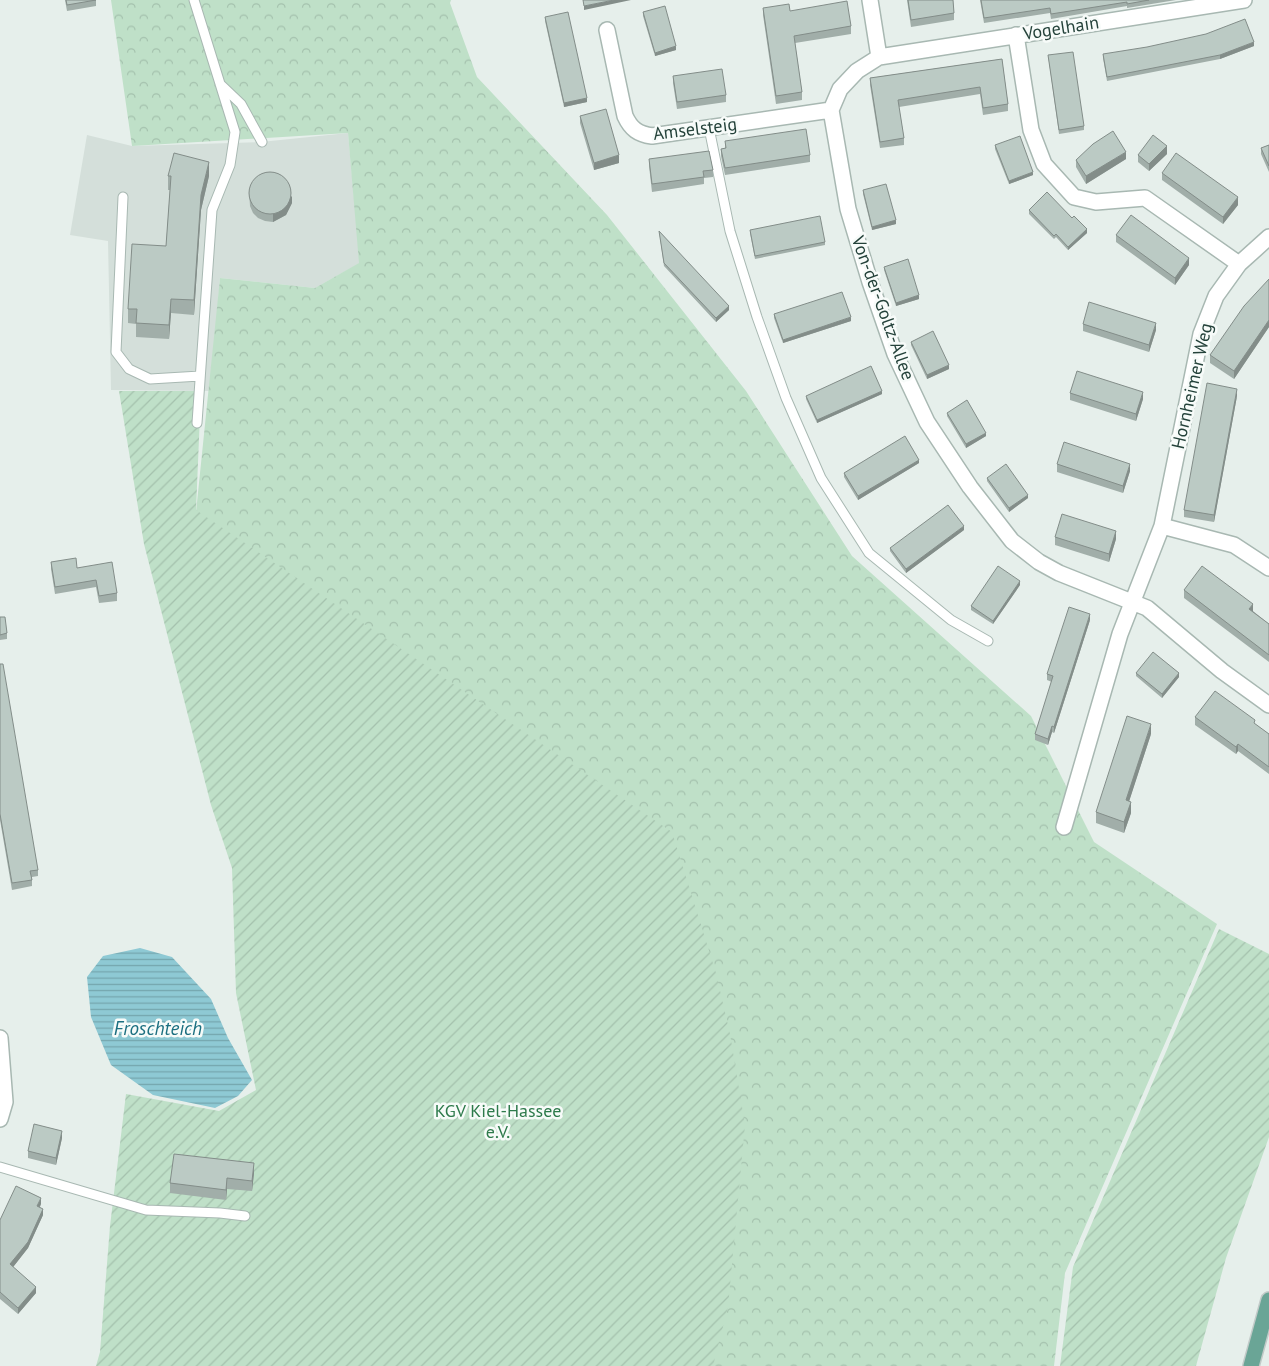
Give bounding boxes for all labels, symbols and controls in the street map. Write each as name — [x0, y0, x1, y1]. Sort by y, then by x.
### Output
street label: Vogelhain — [1020, 10, 1100, 45]
street label: Amselsteig — [652, 112, 738, 145]
street label: Von-der-Goltz-Allee — [846, 232, 920, 383]
street label: Hornheimer Weg — [1166, 321, 1217, 451]
water label: Froschteich — [114, 1016, 202, 1040]
park label: KGV Kiel-Hassee e.V. — [435, 1099, 561, 1143]

